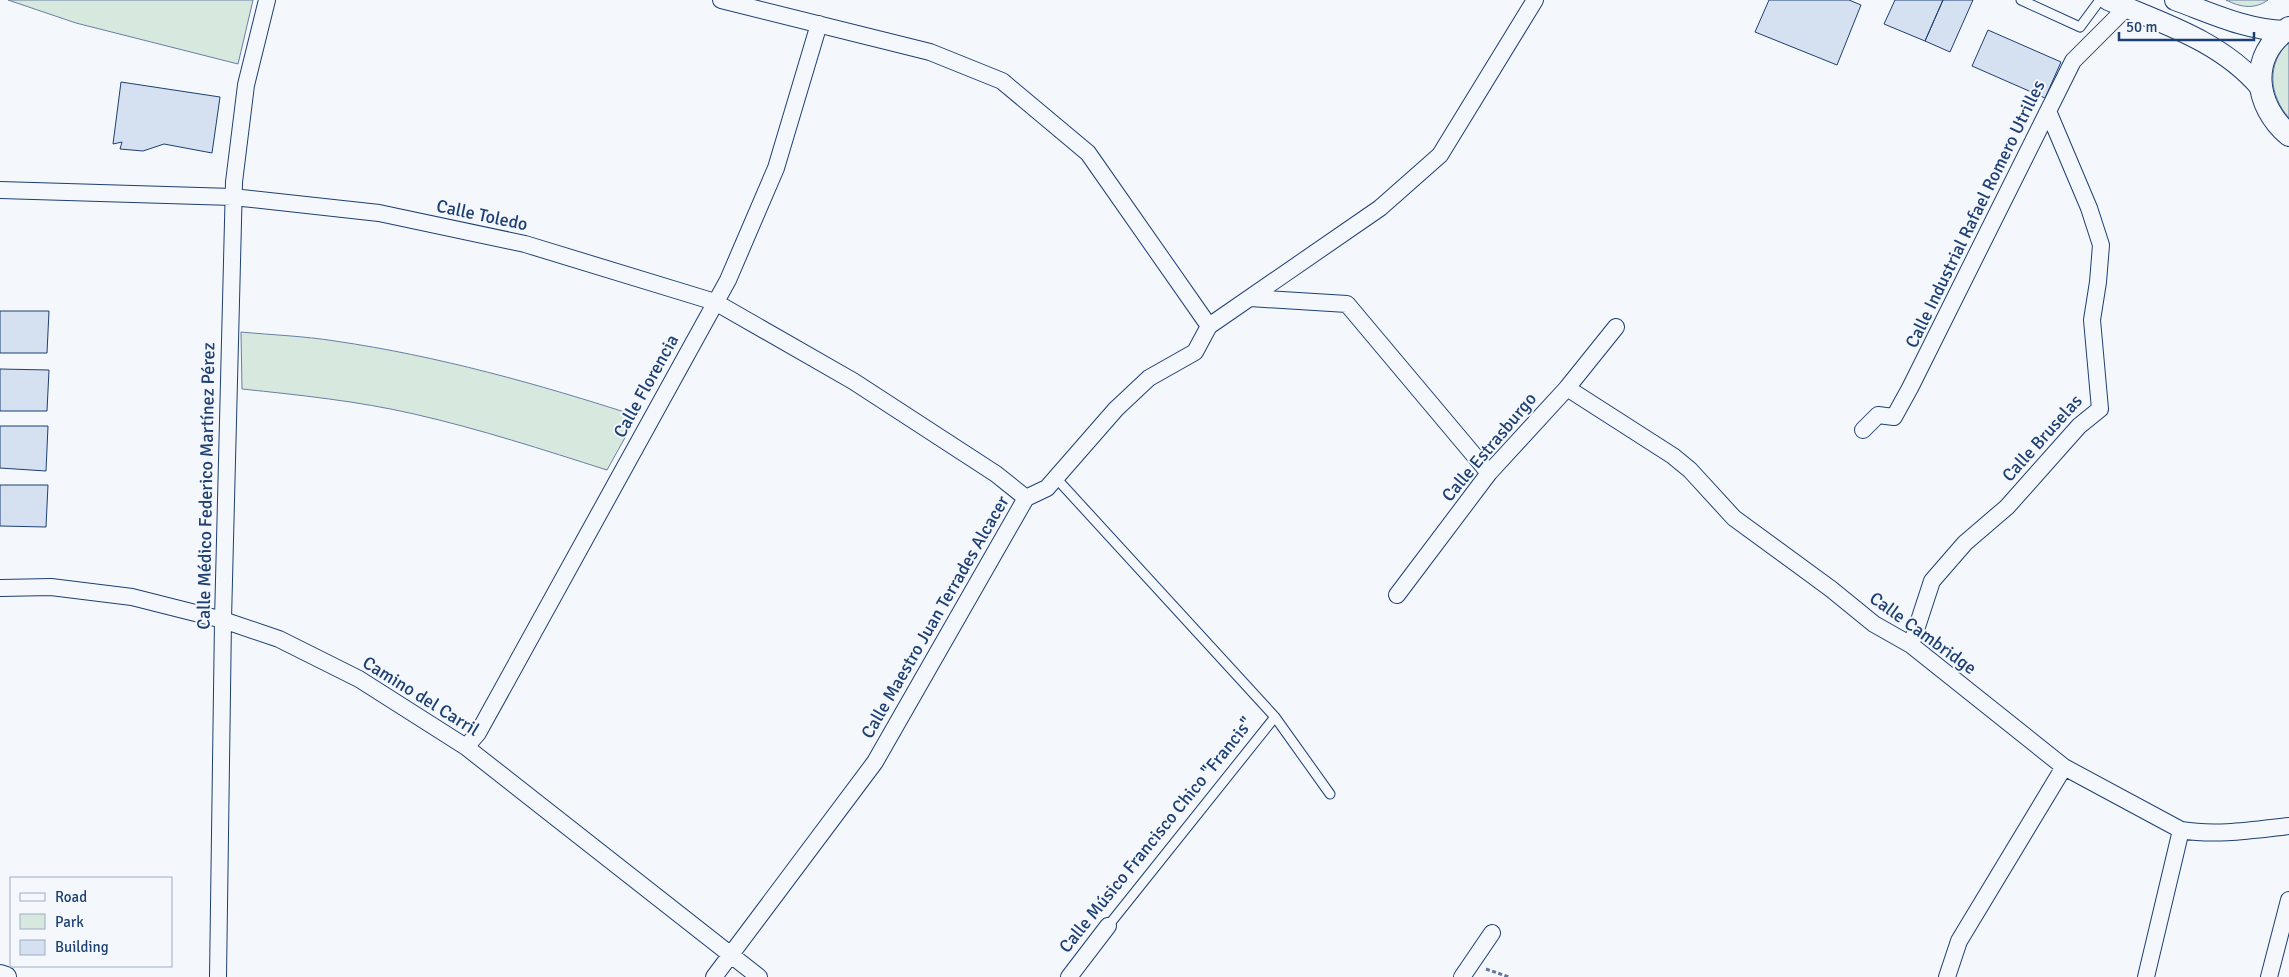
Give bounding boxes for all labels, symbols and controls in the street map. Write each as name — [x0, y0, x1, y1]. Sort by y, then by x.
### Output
scale bar — [2119, 10, 2254, 42]
text: 50 m — [2126, 18, 2157, 36]
street label: Calle Industrial Rafael Romero Utrilles — [1900, 76, 2050, 351]
street label: Calle Toledo — [434, 195, 530, 235]
street label: Calle Florencia — [609, 331, 683, 441]
street label: Calle Médico Federico Martínez Pérez — [192, 342, 220, 630]
street label: Calle Estrasburgo — [1437, 388, 1541, 506]
street label: Calle Bruselas — [1997, 390, 2087, 486]
street label: Calle Maestro Juan Terrades Alcacer — [856, 491, 1014, 742]
street label: Calle Cambridge — [1865, 587, 1981, 679]
street label: Camino del Carril — [359, 651, 483, 741]
street label: Calle Músico Francisco Chico "Francis" — [1054, 713, 1258, 957]
legend — [10, 877, 172, 967]
text: Road — [55, 888, 87, 906]
text: Park — [55, 913, 84, 931]
text: Building — [55, 938, 109, 956]

